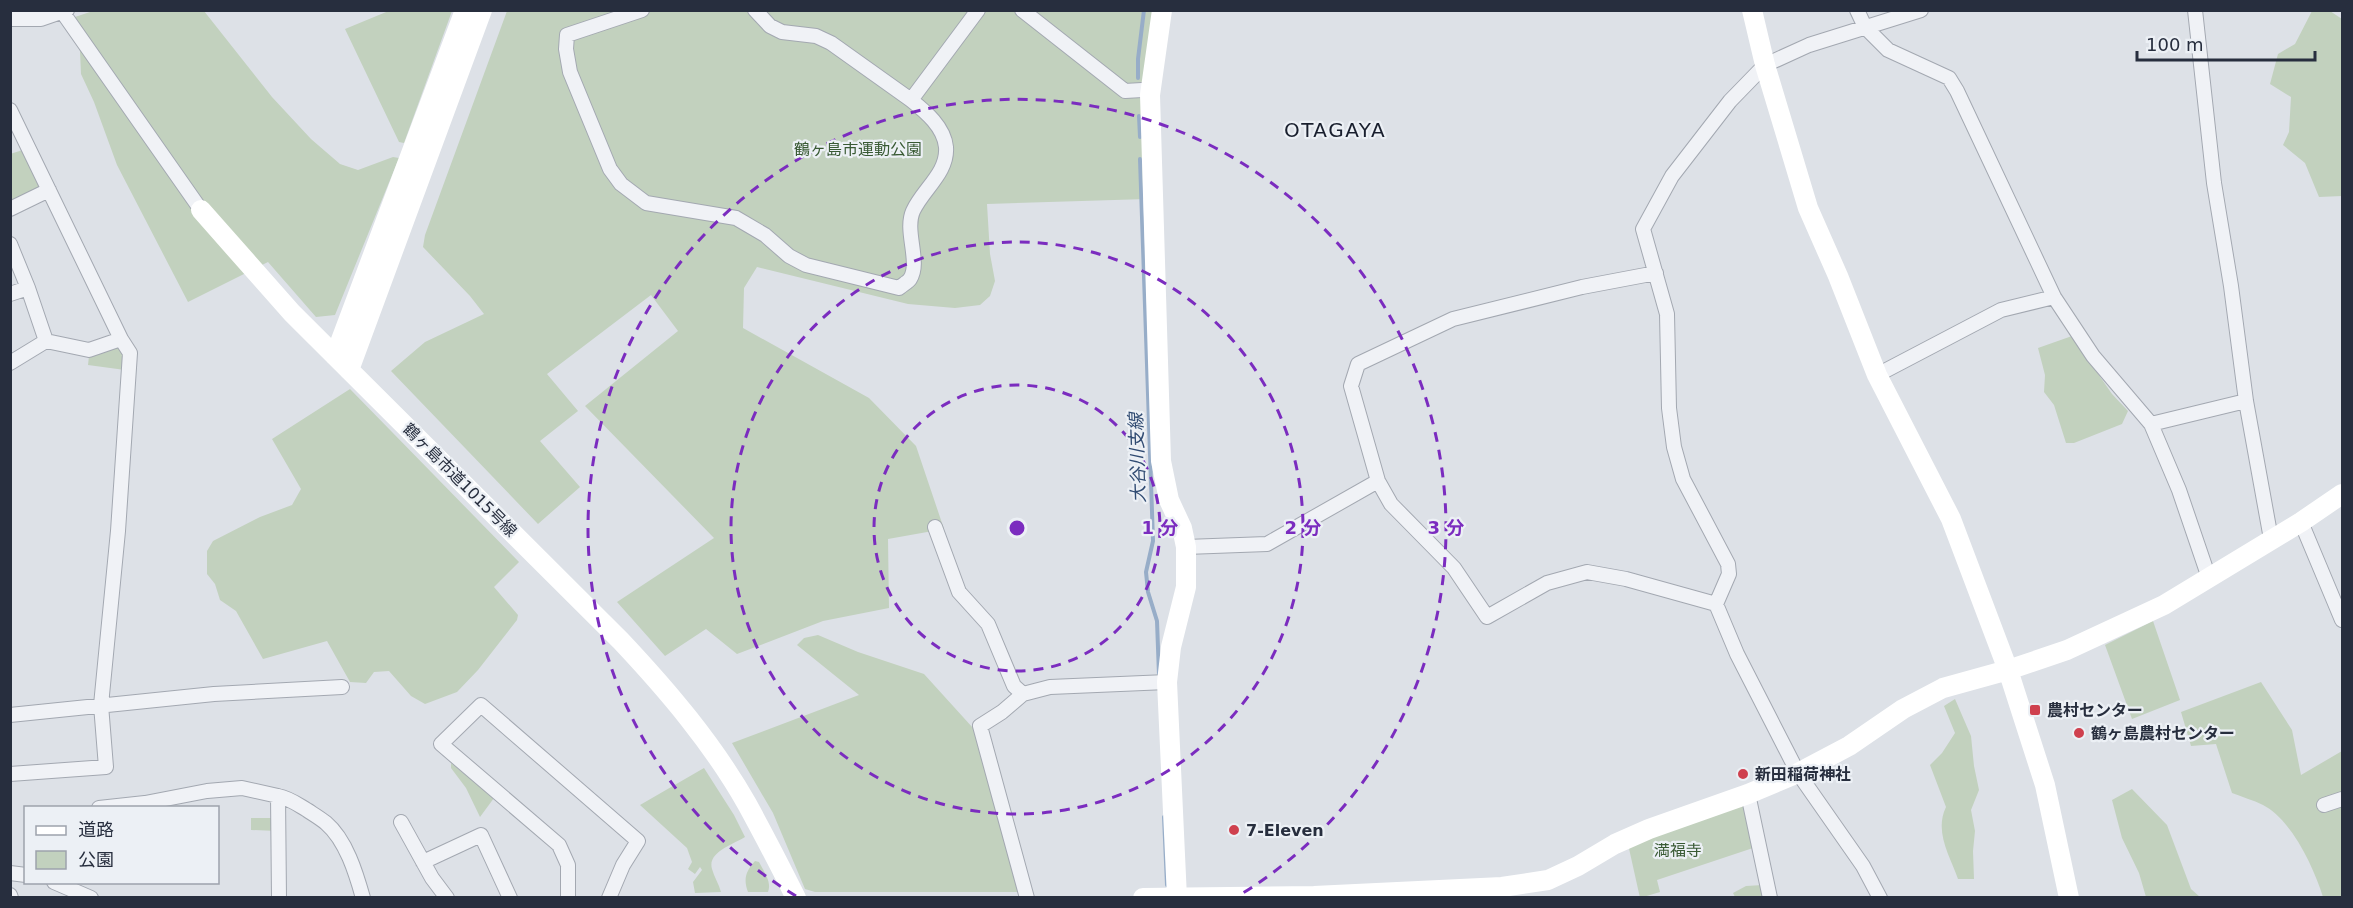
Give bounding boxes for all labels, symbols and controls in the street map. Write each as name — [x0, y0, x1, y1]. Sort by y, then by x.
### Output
scale bar — [2137, 24, 2316, 62]
text: 100 m — [2146, 34, 2204, 55]
district label: OTAGAYA — [1284, 118, 1386, 142]
park label: 鶴ヶ島市運動公園 — [794, 140, 922, 159]
water label: 大谷川支線 — [1125, 411, 1149, 503]
street label: 鶴ヶ島市道1015号線 — [399, 419, 521, 541]
text: 1 分 — [1142, 517, 1178, 538]
text: 2 分 — [1285, 517, 1321, 538]
text: 3 分 — [1428, 517, 1464, 538]
centre of rings — [1007, 518, 1027, 538]
place label: 農村センター — [2047, 701, 2143, 720]
marker: 農村センター — [2028, 703, 2042, 717]
place label: 鶴ヶ島農村センター — [2091, 724, 2235, 743]
marker: 鶴ヶ島農村センター — [2072, 726, 2086, 740]
place label: 新田稲荷神社 — [1755, 765, 1851, 784]
marker: 新田稲荷神社 — [1736, 767, 1750, 781]
legend — [24, 806, 219, 884]
text: 道路 — [78, 819, 114, 840]
place label: 7-Eleven — [1246, 821, 1324, 840]
marker: 7-Eleven — [1227, 823, 1241, 837]
park label: 満福寺 — [1654, 841, 1702, 860]
text: 公園 — [78, 849, 114, 870]

